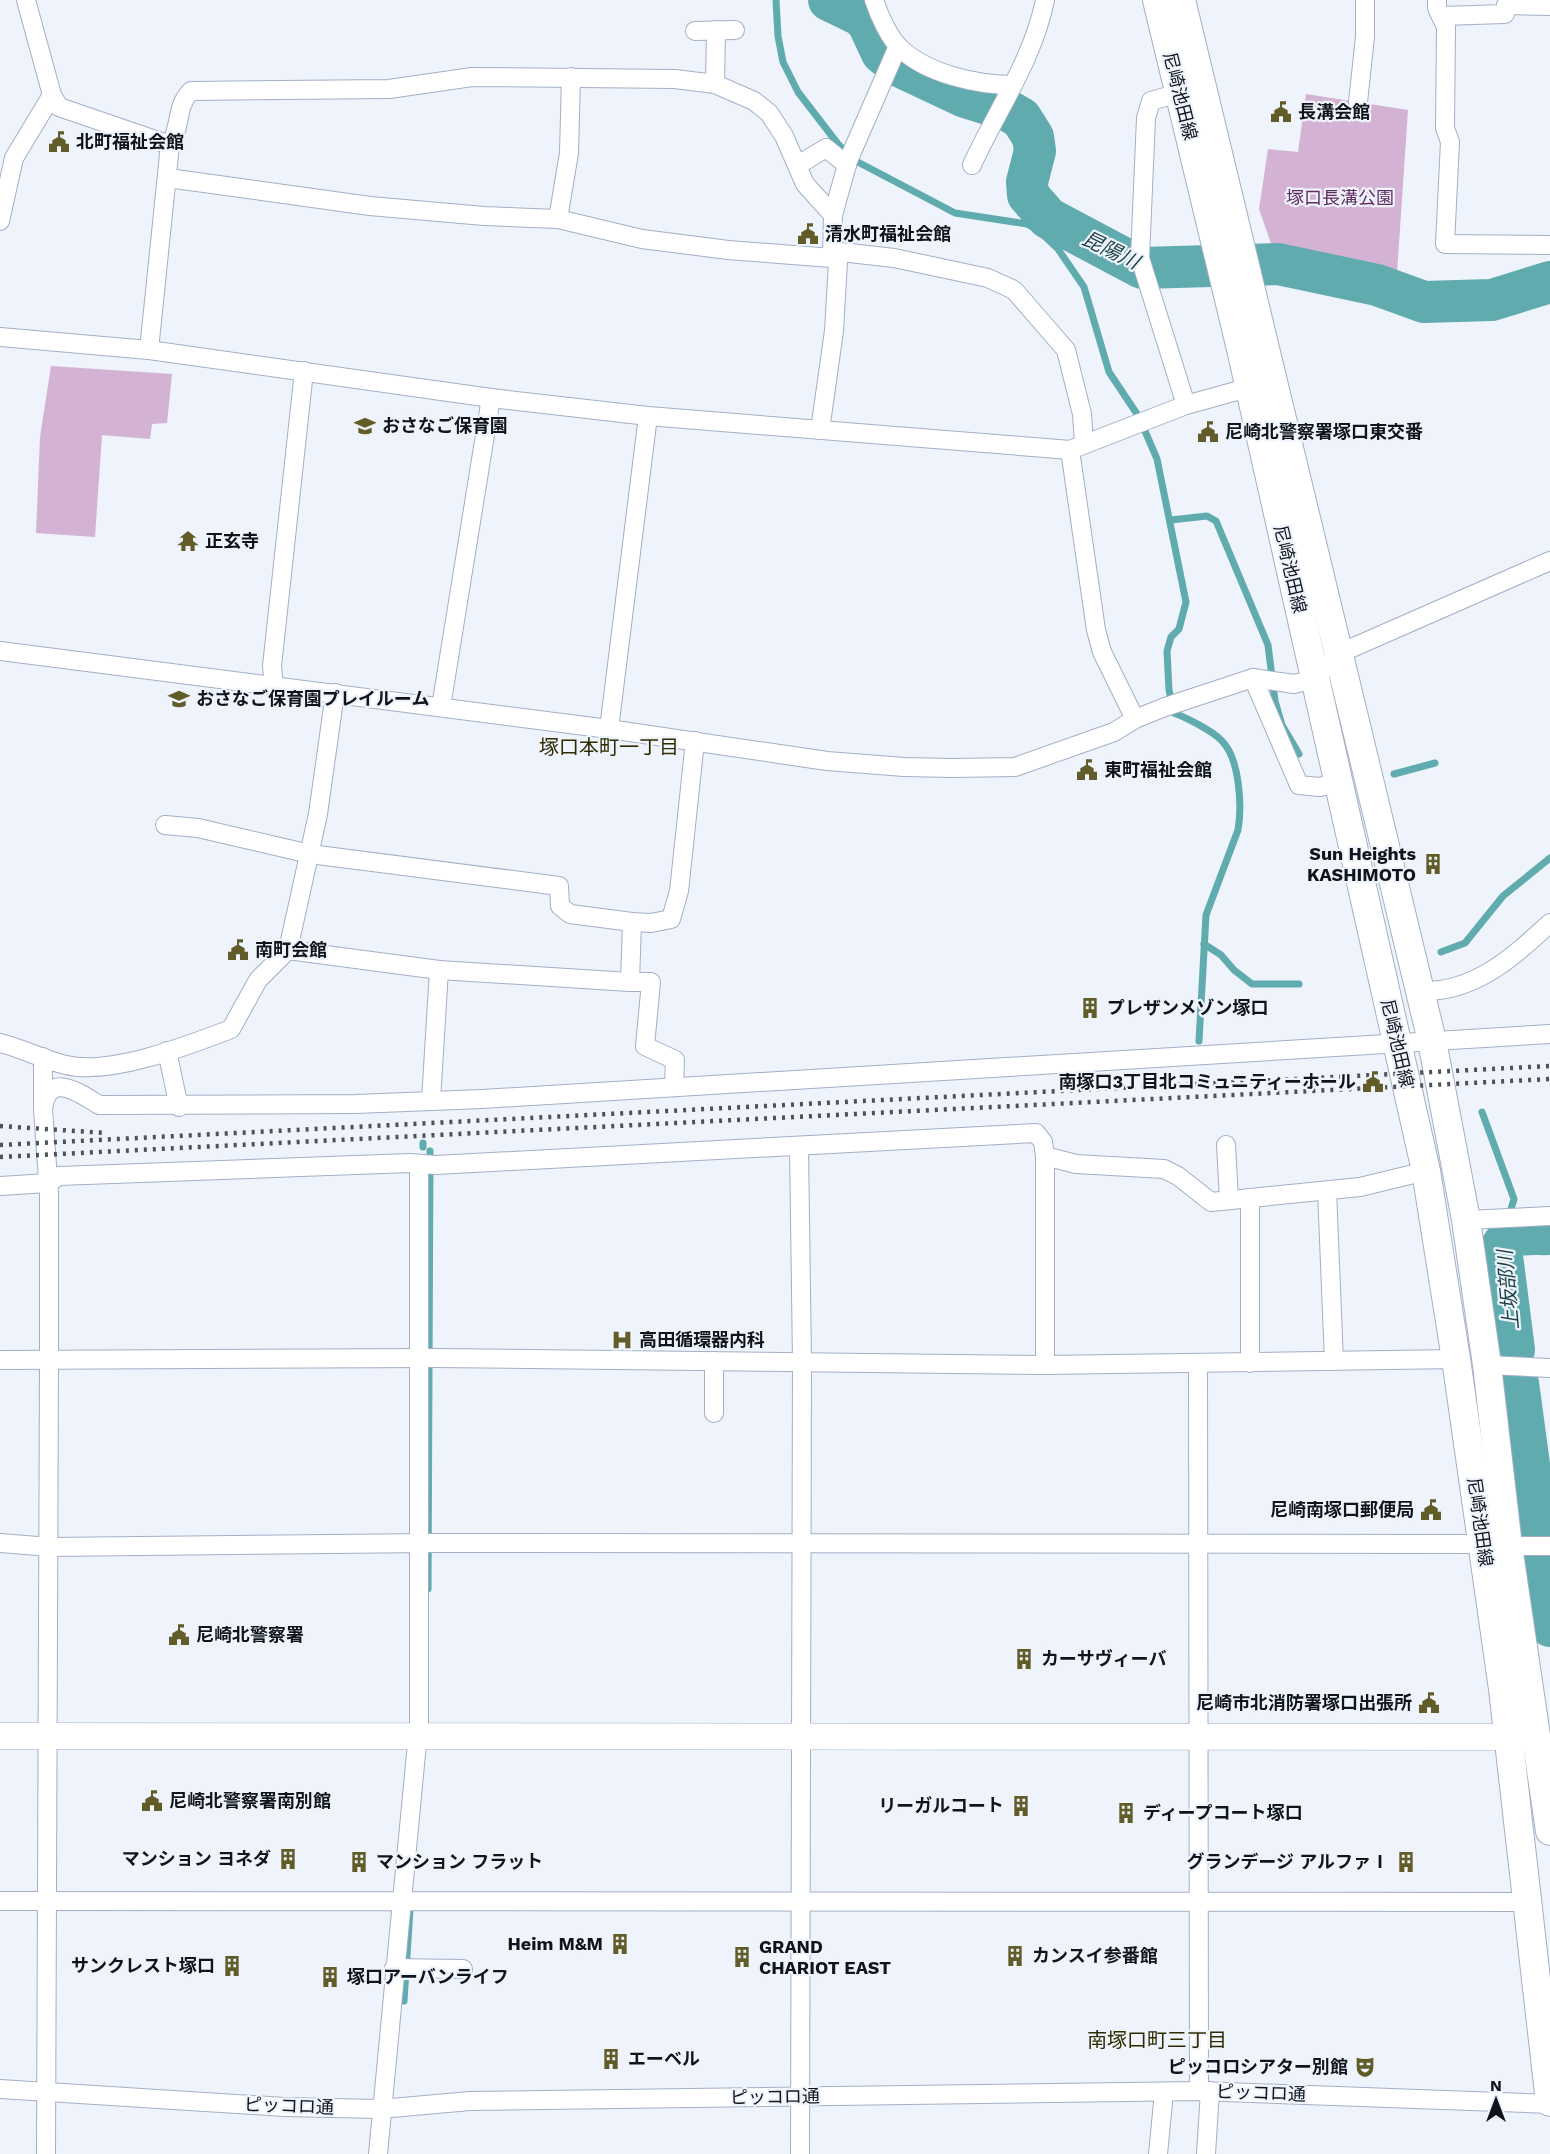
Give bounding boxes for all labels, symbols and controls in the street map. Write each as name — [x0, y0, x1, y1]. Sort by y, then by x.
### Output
street label: 尼崎池田線 — [1159, 50, 1202, 142]
public building icon: 長溝会館 — [1269, 100, 1293, 124]
place label: 長溝会館 — [1298, 101, 1370, 122]
public building icon: 北町福祉会館 — [47, 130, 71, 154]
place label: 北町福祉会館 — [76, 131, 184, 152]
park label: 塚口長溝公園 — [1286, 187, 1394, 208]
public building icon: 清水町福祉会館 — [796, 222, 820, 246]
place label: 清水町福祉会館 — [825, 223, 951, 244]
water label: 昆陽川 — [1079, 226, 1145, 275]
school or university icon: おさなご保育園 — [353, 414, 377, 438]
place label: おさなご保育園 — [382, 415, 508, 436]
public building icon: 尼崎北警察署塚口東交番 — [1196, 420, 1220, 444]
place label: 尼崎北警察署塚口東交番 — [1225, 421, 1423, 442]
street label: 尼崎池田線 — [1270, 523, 1311, 615]
temple icon: 正玄寺 — [176, 529, 200, 553]
place label: 正玄寺 — [205, 530, 259, 551]
school or university icon: おさなご保育園プレイルーム — [167, 687, 191, 711]
place label: おさなご保育園プレイルーム — [196, 688, 429, 709]
district label: 塚口本町一丁目 — [539, 735, 679, 759]
public building icon: 東町福祉会館 — [1075, 758, 1099, 782]
place label: 東町福祉会館 — [1104, 759, 1212, 780]
place label: Sun Heights KASHIMOTO — [1307, 843, 1416, 885]
building icon: Sun Heights KASHIMOTO — [1421, 852, 1445, 876]
public building icon: 南町会館 — [226, 938, 250, 962]
place label: 南町会館 — [255, 939, 327, 960]
building icon: プレザンメゾン塚口 — [1078, 996, 1102, 1020]
place label: プレザンメゾン塚口 — [1107, 997, 1268, 1018]
street label: 尼崎池田線 — [1377, 997, 1418, 1089]
public building icon: 南塚口3丁目北コミュニティーホール — [1361, 1070, 1385, 1094]
place label: 南塚口3丁目北コミュニティーホール — [1058, 1071, 1356, 1092]
water label: 上坂部川 — [1492, 1247, 1523, 1331]
hospital icon: 高田循環器内科 — [610, 1328, 634, 1352]
place label: 高田循環器内科 — [639, 1329, 765, 1350]
street label: 尼崎池田線 — [1464, 1476, 1497, 1568]
public building icon: 尼崎南塚口郵便局 — [1419, 1498, 1443, 1522]
place label: 尼崎南塚口郵便局 — [1270, 1499, 1414, 1520]
public building icon: 尼崎北警察署 — [167, 1623, 191, 1647]
place label: 尼崎北警察署 — [196, 1624, 304, 1645]
building icon: カーサヴィーバ — [1012, 1647, 1036, 1671]
place label: カーサヴィーバ — [1041, 1648, 1166, 1669]
public building icon: 尼崎市北消防署塚口出張所 — [1417, 1691, 1441, 1715]
place label: 尼崎市北消防署塚口出張所 — [1196, 1692, 1412, 1713]
public building icon: 尼崎北警察署南別館 — [140, 1789, 164, 1813]
place label: 尼崎北警察署南別館 — [169, 1790, 331, 1811]
building icon: リーガルコート — [1009, 1794, 1033, 1818]
place label: リーガルコート — [878, 1795, 1004, 1816]
building icon: ディープコート塚口 — [1114, 1801, 1138, 1825]
place label: ディープコート塚口 — [1143, 1802, 1303, 1823]
building icon: マンション ヨネダ — [276, 1847, 300, 1871]
place label: マンション ヨネダ — [122, 1848, 271, 1869]
building icon: マンション フラット — [347, 1850, 371, 1874]
building icon: グランデージ アルファⅠ — [1394, 1850, 1418, 1874]
place label: マンション フラット — [376, 1851, 543, 1872]
place label: グランデージ アルファⅠ — [1186, 1851, 1389, 1872]
building icon: Heim M&M — [608, 1932, 632, 1956]
place label: Heim M&M — [508, 1933, 603, 1954]
place label: GRAND CHARIOT EAST — [759, 1936, 891, 1978]
building icon: カンスイ参番館 — [1003, 1944, 1027, 1968]
building icon: GRAND CHARIOT EAST — [730, 1945, 754, 1969]
place label: カンスイ参番館 — [1032, 1945, 1158, 1966]
building icon: サンクレスト塚口 — [220, 1954, 244, 1978]
place label: サンクレスト塚口 — [71, 1955, 215, 1976]
building icon: 塚口アーバンライフ — [318, 1965, 342, 1989]
place label: 塚口アーバンライフ — [347, 1966, 509, 1987]
district label: 南塚口町三丁目 — [1087, 2028, 1227, 2052]
building icon: エーベル — [599, 2047, 623, 2071]
place label: エーベル — [628, 2048, 700, 2069]
theatre icon: ピッコロシアター別館 — [1353, 2055, 1377, 2079]
place label: ピッコロシアター別館 — [1168, 2056, 1348, 2077]
north arrow — [1466, 2070, 1526, 2130]
text: N — [1490, 2076, 1502, 2095]
street label: ピッコロ通 — [1216, 2080, 1306, 2105]
street label: ピッコロ通 — [730, 2085, 820, 2108]
street label: ピッコロ通 — [244, 2093, 334, 2118]

